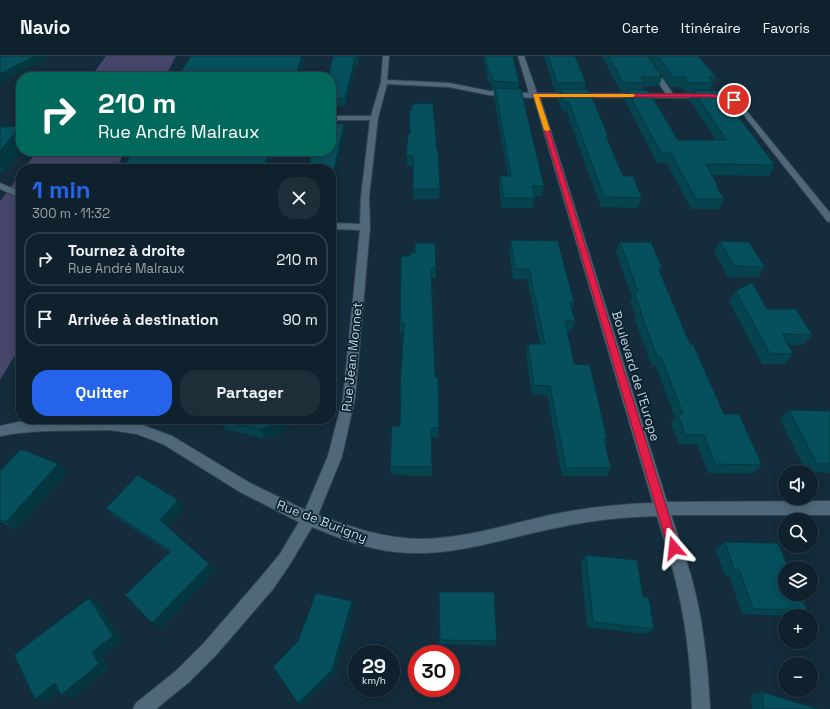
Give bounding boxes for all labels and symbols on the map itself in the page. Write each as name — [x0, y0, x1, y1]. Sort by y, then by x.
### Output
pin — [717, 83, 751, 117]
street label: Rue Jean Monnet — [338, 302, 366, 412]
street label: Boulevard de l'Europe — [608, 309, 664, 443]
street label: Rue de Burigny — [274, 496, 370, 546]
position arrow — [653, 527, 695, 569]
speed limit sign: 30 — [408, 645, 460, 697]

